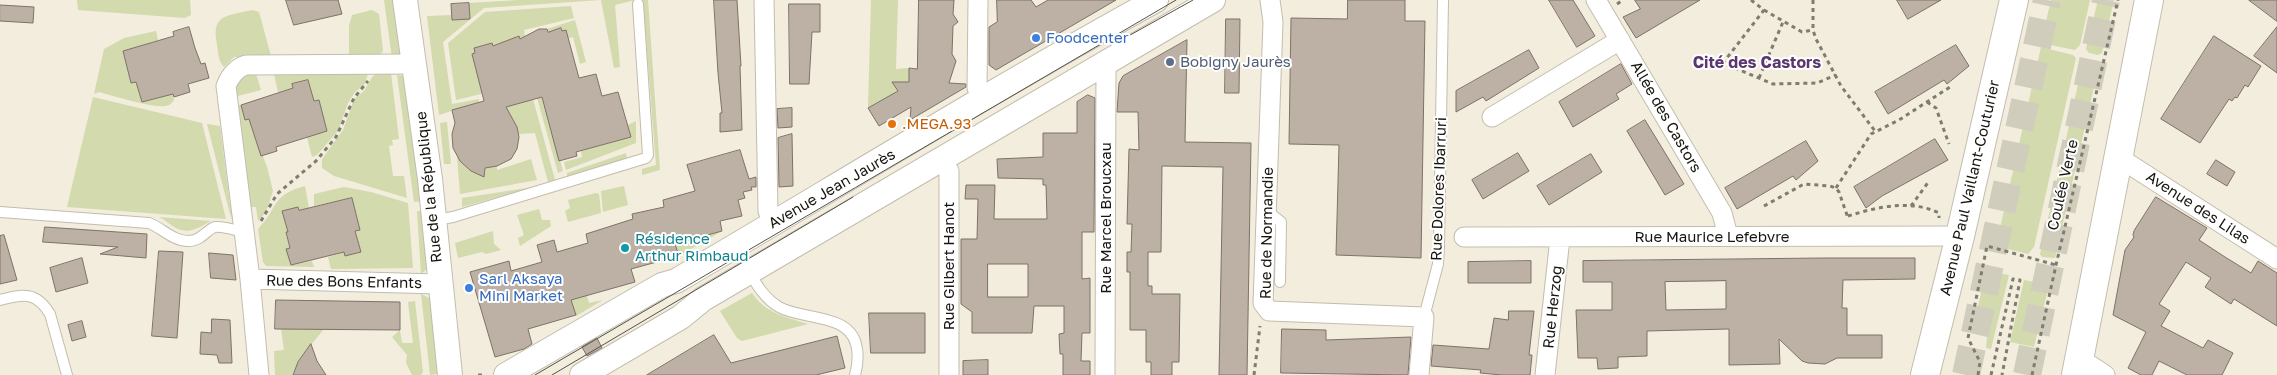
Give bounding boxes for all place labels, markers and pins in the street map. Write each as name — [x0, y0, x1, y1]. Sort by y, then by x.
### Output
place label: Foodcenter — [1046, 29, 1128, 47]
marker: Foodcenter — [1030, 32, 1042, 44]
place label: Bobigny Jaurès — [1180, 53, 1291, 71]
marker: Bobigny Jaurès — [1164, 56, 1176, 68]
place label: .MEGA.93 — [902, 115, 971, 133]
marker: .MEGA.93 — [886, 118, 898, 130]
place label: Résidence Arthur Rimbaud — [635, 230, 749, 265]
marker: Résidence Arthur Rimbaud — [619, 242, 631, 254]
place label: Sarl Aksaya Mini Market — [479, 270, 563, 305]
marker: Sarl Aksaya Mini Market — [463, 282, 475, 294]

